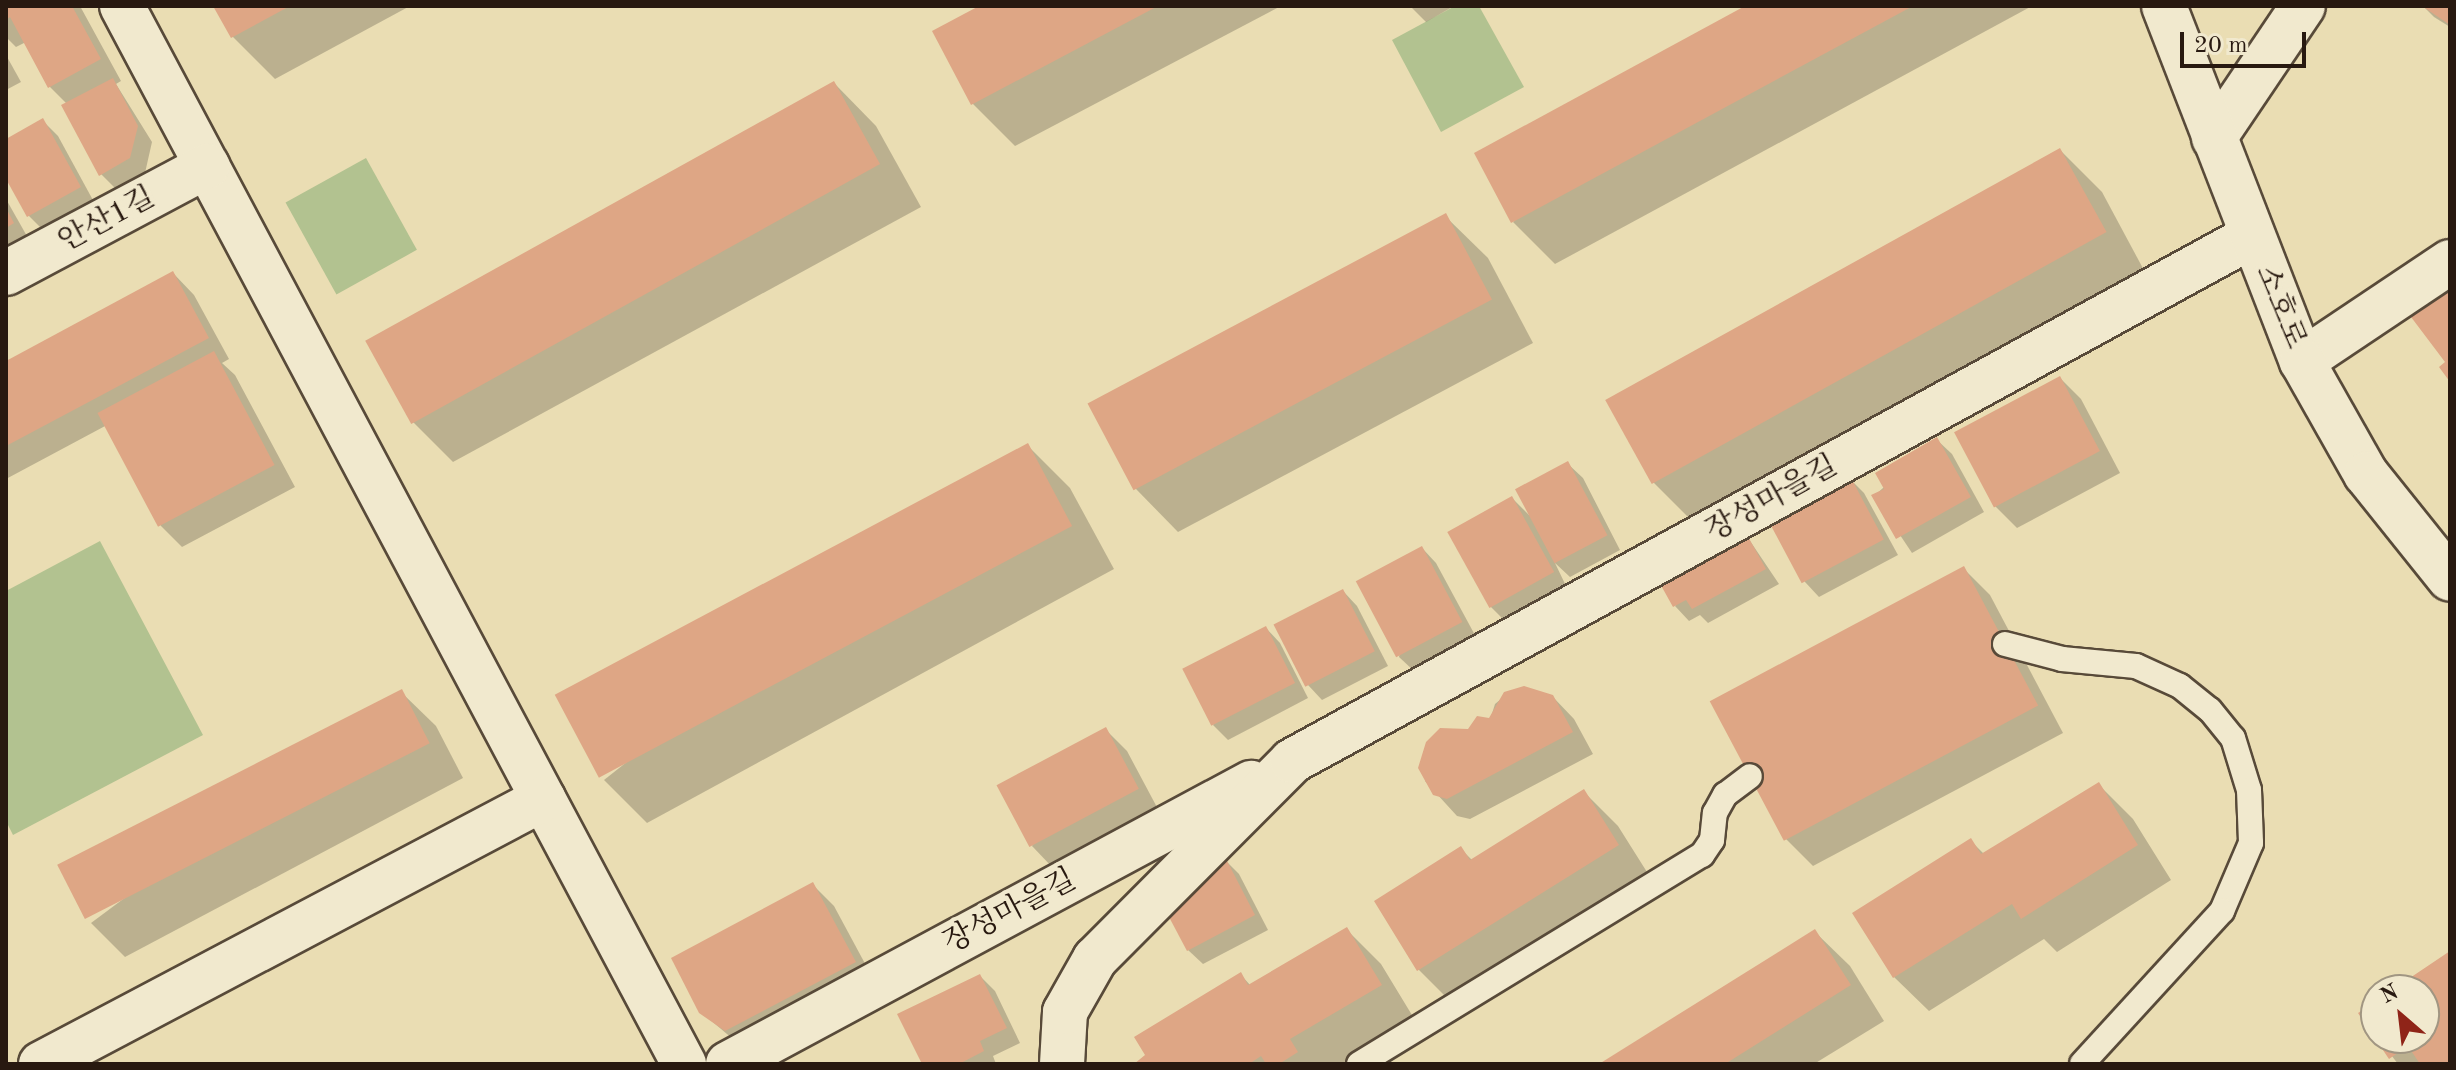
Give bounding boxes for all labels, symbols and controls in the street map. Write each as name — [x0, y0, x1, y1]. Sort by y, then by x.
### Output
scale bar — [2184, 16, 2310, 66]
text: 20 m — [2194, 34, 2248, 58]
street label: 안산1길 — [52, 180, 162, 260]
street label: 소호로 — [2247, 260, 2313, 354]
street label: 장성마을길 — [1700, 448, 1844, 550]
street label: 장성마을길 — [938, 862, 1082, 962]
north arrow — [2360, 974, 2440, 1054]
text: N — [2377, 981, 2402, 1008]

